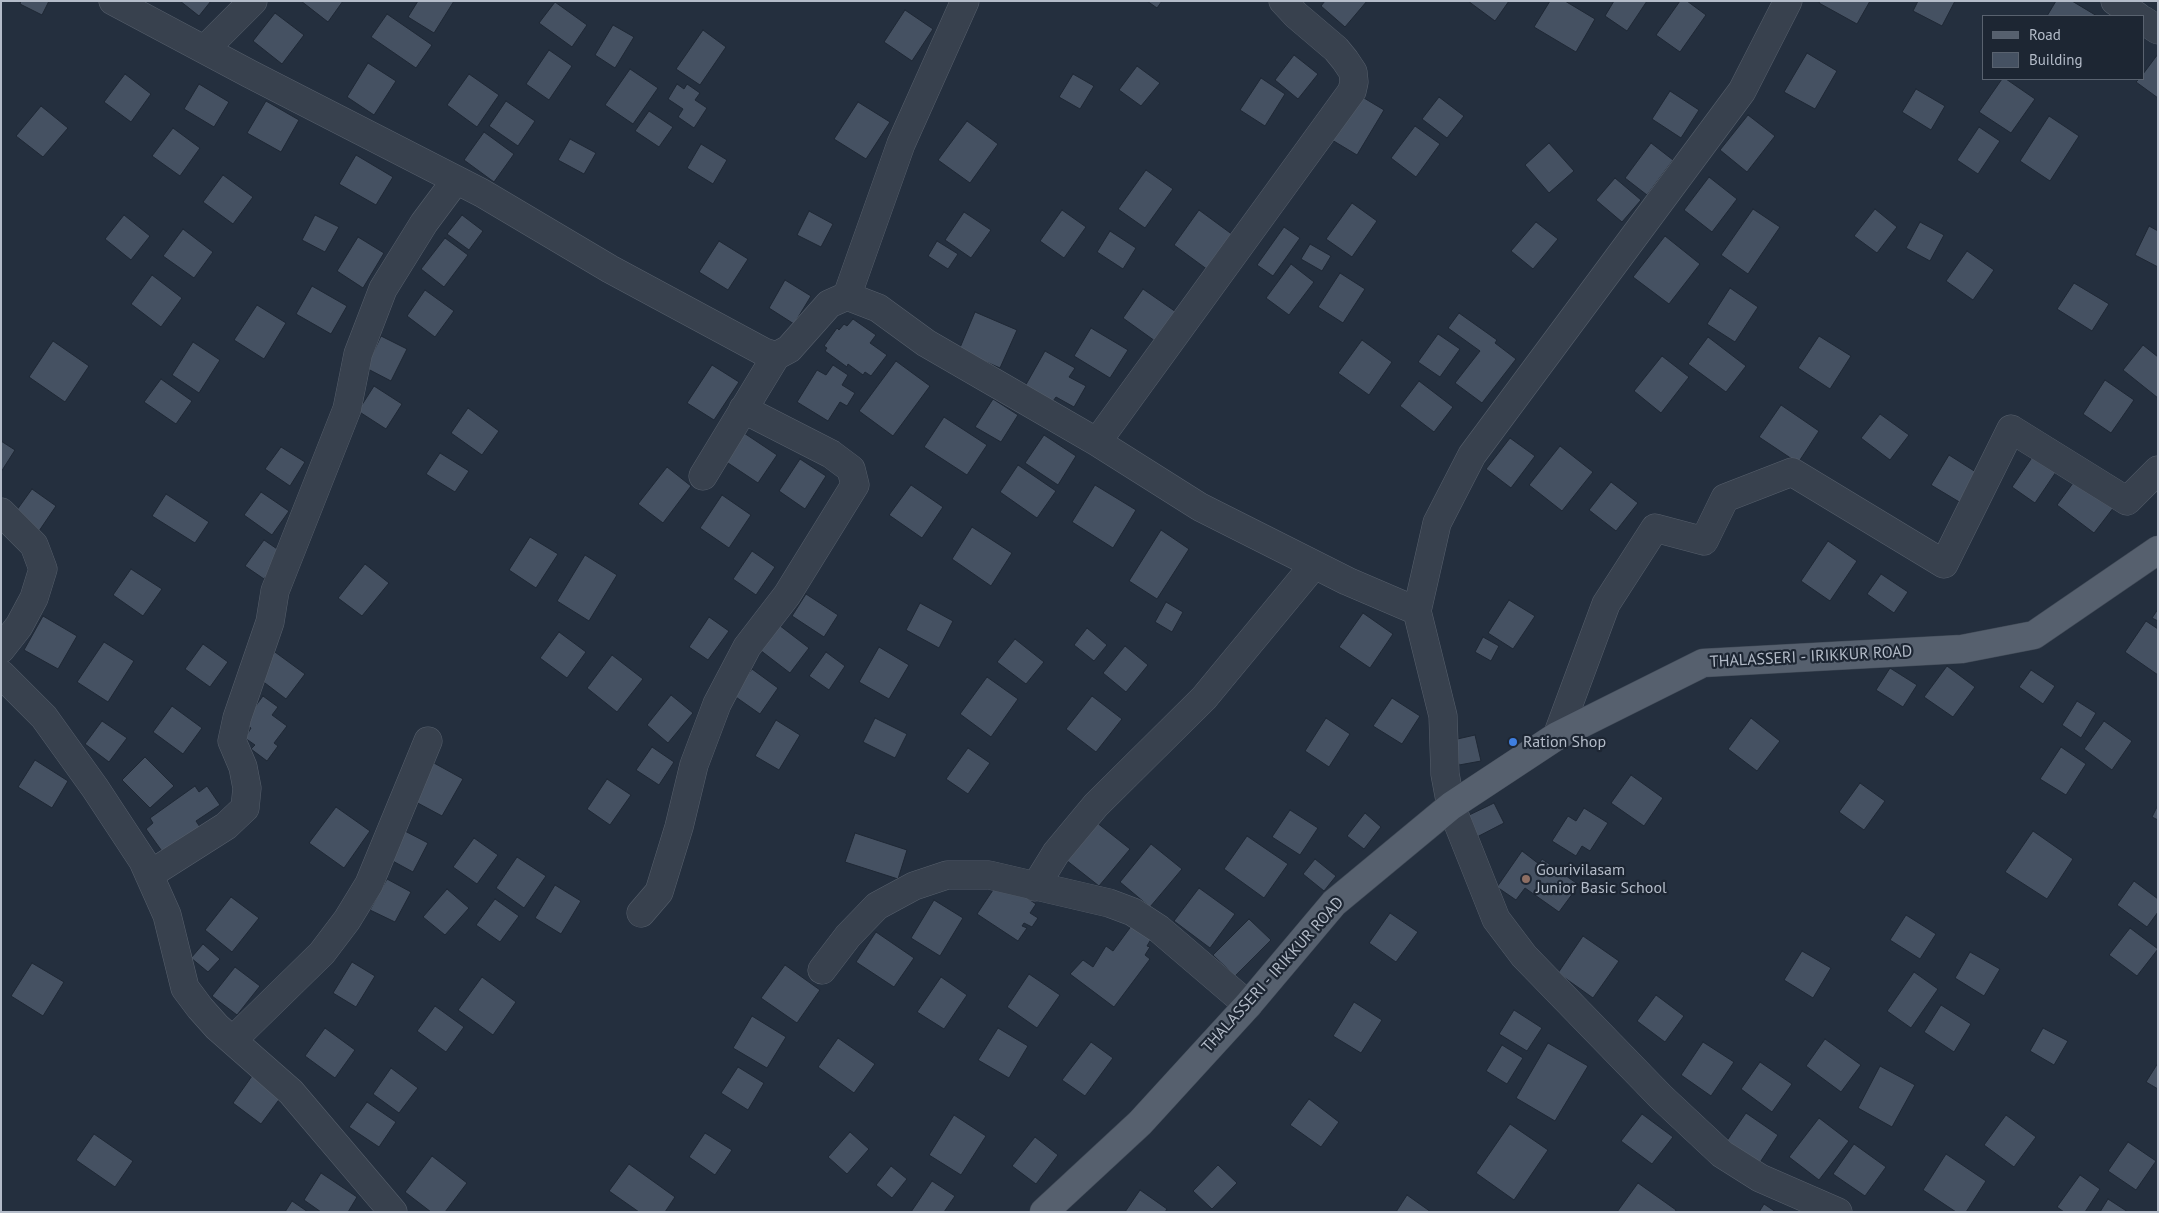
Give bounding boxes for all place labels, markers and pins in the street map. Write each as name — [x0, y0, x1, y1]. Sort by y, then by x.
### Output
place label: Ration Shop — [1523, 732, 1606, 752]
marker: Ration Shop — [1507, 736, 1519, 748]
place label: Gourivilasam Junior Basic School — [1536, 860, 1667, 898]
marker: Gourivilasam Junior Basic School — [1520, 873, 1532, 885]

